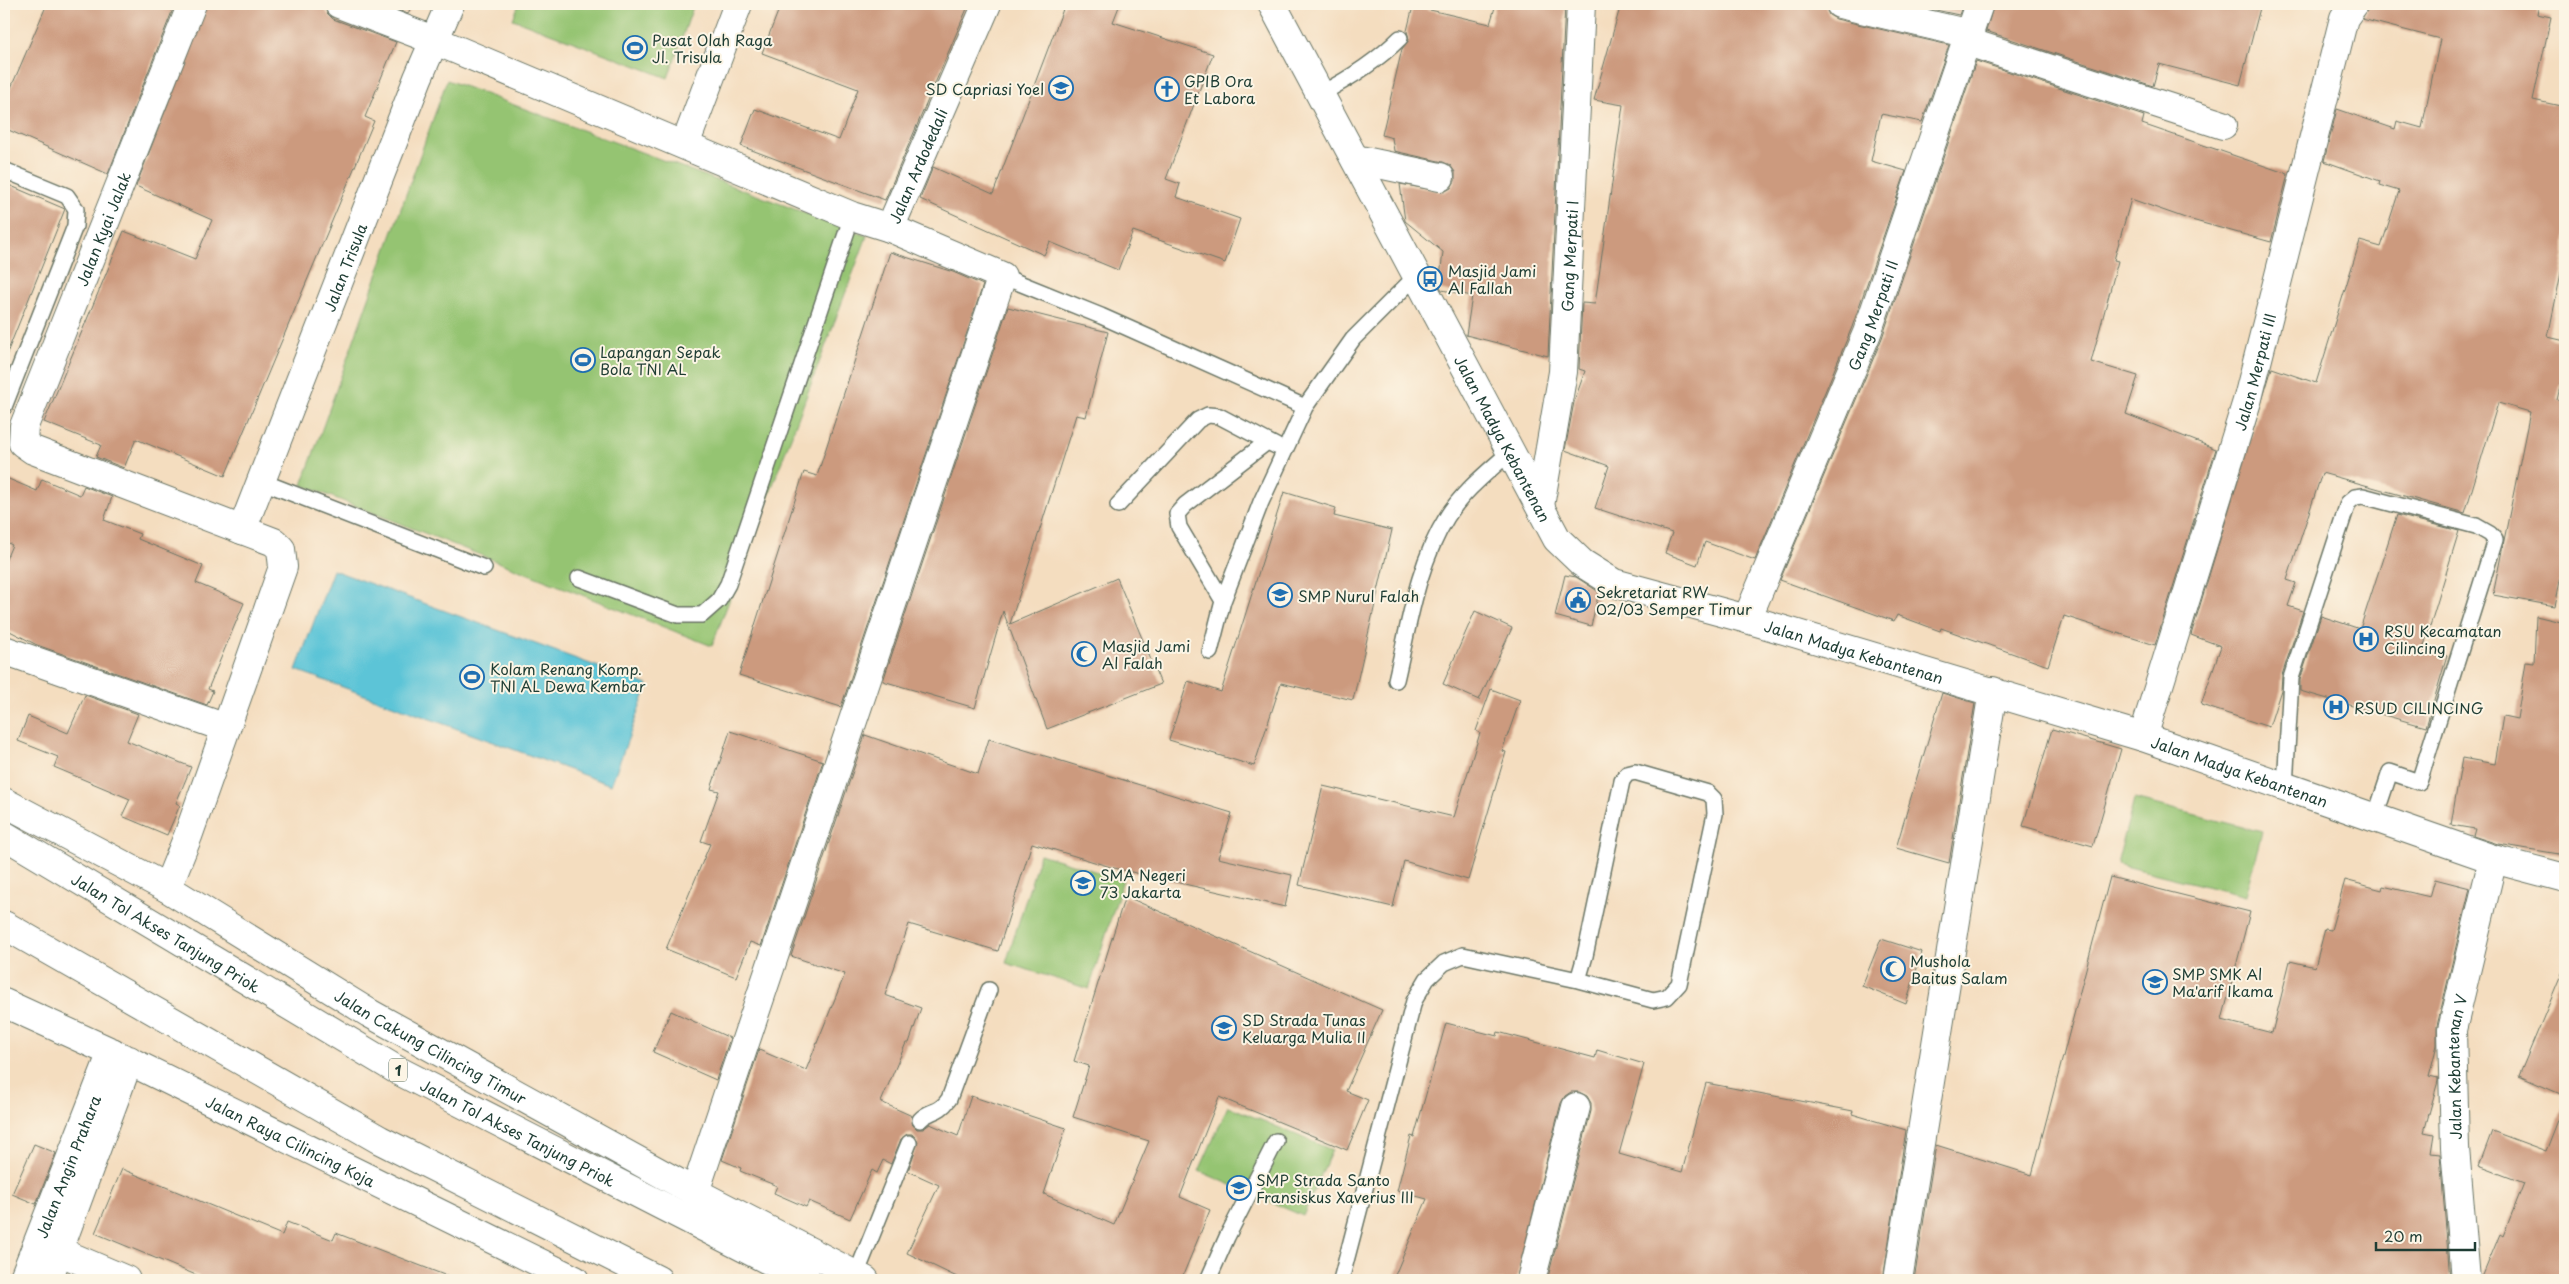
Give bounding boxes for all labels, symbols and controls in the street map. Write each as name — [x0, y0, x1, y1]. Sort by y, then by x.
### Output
place label: Pusat Olah Raga Jl. Trisula — [652, 28, 773, 68]
sports icon: Pusat Olah Raga Jl. Trisula — [622, 35, 648, 61]
place label: GPIB Ora Et Labora — [1184, 69, 1256, 109]
school or university icon: SD Capriasi Yoel — [1048, 75, 1074, 101]
church icon: GPIB Ora Et Labora — [1154, 76, 1180, 102]
place label: SD Capriasi Yoel — [925, 77, 1044, 100]
street label: Jalan Ardodedali — [882, 104, 952, 227]
street label: Jalan Kyai Jalak — [69, 168, 136, 289]
street label: Gang Merpati I — [1554, 200, 1583, 312]
street label: Jalan Trisula — [317, 219, 372, 315]
street label: Gang Merpati II — [1841, 256, 1903, 374]
place label: Masjid Jami Al Fallah — [1448, 259, 1536, 299]
bus stop icon: Masjid Jami Al Fallah — [1417, 266, 1443, 292]
street label: Jalan Merpati III — [2227, 311, 2281, 433]
place label: Lapangan Sepak Bola TNI AL — [600, 340, 721, 380]
sports icon: Lapangan Sepak Bola TNI AL — [570, 347, 596, 373]
street label: Jalan Madya Kebantenan — [1450, 351, 1557, 526]
place label: Sekretariat RW 02/03 Semper Timur — [1596, 580, 1752, 620]
school or university icon: SMP Nurul Falah — [1267, 582, 1293, 608]
place label: SMP Nurul Falah — [1298, 584, 1419, 607]
public building icon: Sekretariat RW 02/03 Semper Timur — [1565, 587, 1591, 613]
street label: Jalan Madya Kebantenan — [1762, 613, 1946, 688]
place label: RSU Kecamatan Cilincing — [2384, 619, 2502, 659]
hospital icon: RSU Kecamatan Cilincing — [2353, 626, 2379, 652]
place label: Masjid Jami Al Falah — [1102, 634, 1190, 674]
mosque icon: Masjid Jami Al Falah — [1071, 641, 1097, 667]
place label: Kolam Renang Komp. TNI AL Dewa Kembar — [490, 657, 646, 697]
sports icon: Kolam Renang Komp. TNI AL Dewa Kembar — [459, 664, 485, 690]
hospital icon: RSUD CILINCING — [2323, 694, 2349, 720]
place label: RSUD CILINCING — [2354, 696, 2484, 719]
street label: Jalan Madya Kebantenan — [2148, 729, 2331, 812]
place label: SMA Negeri 73 Jakarta — [1100, 863, 1186, 903]
street label: Jalan Tol Akses Tanjung Priok — [67, 867, 265, 998]
school or university icon: SMA Negeri 73 Jakarta — [1070, 870, 1096, 896]
place label: Mushola Baitus Salam — [1910, 949, 2008, 989]
mosque icon: Mushola Baitus Salam — [1880, 956, 1906, 982]
place label: SMP SMK Al Ma'arif Ikama — [2172, 962, 2274, 1002]
school or university icon: SMP SMK Al Ma'arif Ikama — [2142, 969, 2168, 995]
street label: Jalan Cakung Cilincing Timur — [331, 983, 531, 1109]
street label: Jalan Kebantenan V — [2440, 991, 2472, 1140]
place label: SD Strada Tunas Keluarga Mulia II — [1242, 1008, 1366, 1048]
school or university icon: SD Strada Tunas Keluarga Mulia II — [1211, 1015, 1237, 1041]
road number: 1 — [389, 1058, 407, 1082]
street label: Jalan Tol Akses Tanjung Priok — [417, 1072, 620, 1192]
street label: Jalan Raya Cilincing Koja — [202, 1089, 380, 1192]
street label: Jalan Angin Prahara — [29, 1091, 106, 1241]
place label: SMP Strada Santo Fransiskus Xaverius III — [1256, 1168, 1414, 1208]
school or university icon: SMP Strada Santo Fransiskus Xaverius III — [1226, 1175, 1252, 1201]
scale bar — [2376, 1219, 2475, 1251]
text: 20 m — [2384, 1224, 2423, 1247]

